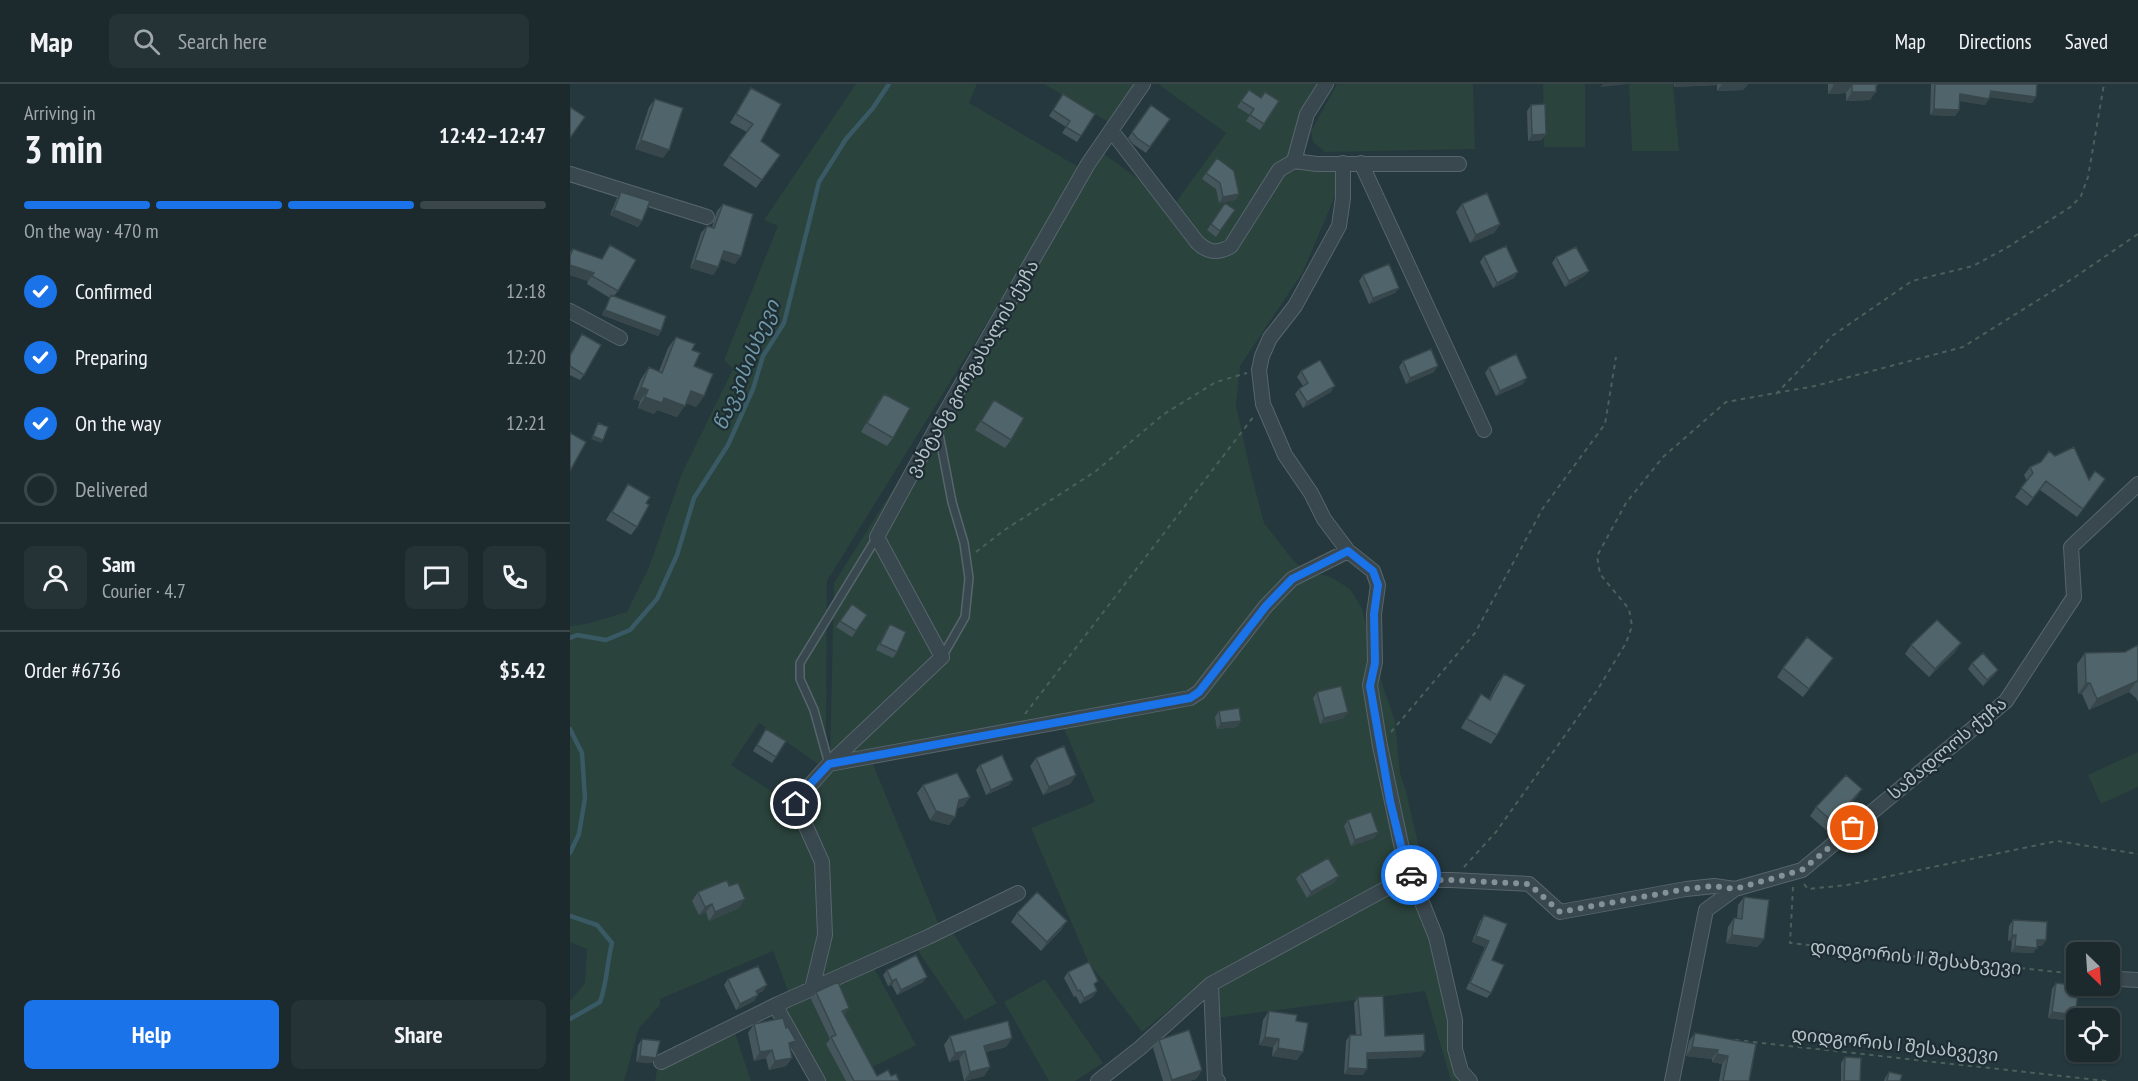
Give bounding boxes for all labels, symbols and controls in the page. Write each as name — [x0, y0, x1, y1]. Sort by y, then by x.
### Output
search box — [109, 14, 529, 68]
text: Map — [30, 23, 73, 60]
icon: search — [130, 25, 163, 58]
text: Search here — [178, 27, 267, 55]
text: Map — [1895, 28, 1926, 55]
text: Directions — [1959, 28, 2032, 55]
text: Saved — [2065, 28, 2108, 55]
text: Arriving in — [24, 100, 96, 126]
text: 12:42–12:47 — [439, 121, 546, 149]
text: 3 min — [24, 123, 103, 174]
text: On the way · 470 m — [24, 218, 159, 244]
street label: ვახტანგ გორგასალის ქუჩა — [900, 256, 1044, 480]
icon: check — [24, 275, 57, 308]
text: Confirmed — [75, 277, 152, 305]
text: 12:18 — [506, 278, 546, 304]
water label: წავკისისხევი — [707, 294, 786, 434]
icon: check — [24, 341, 57, 374]
text: Preparing — [75, 343, 148, 371]
text: 12:20 — [506, 344, 546, 370]
icon: check — [24, 407, 57, 440]
text: On the way — [75, 409, 161, 437]
text: 12:21 — [506, 410, 546, 436]
text: Delivered — [75, 475, 148, 503]
button: person — [24, 546, 87, 609]
button: chat — [405, 546, 468, 609]
button: phone — [483, 546, 546, 609]
text: Sam — [102, 550, 135, 578]
text: Courier · 4.7 — [102, 578, 186, 604]
text: Order #6736 — [24, 656, 121, 684]
text: $5.42 — [499, 656, 546, 684]
street label: სამადლოს ქუჩა — [1883, 692, 2011, 804]
pin — [770, 778, 821, 829]
icon: home — [779, 787, 812, 820]
pin — [1827, 802, 1878, 853]
icon: bag — [1836, 811, 1869, 844]
courier — [1381, 845, 1441, 905]
icon: car — [1395, 859, 1428, 892]
street label: დიდგორის II შესახვევი — [1809, 934, 2023, 980]
north arrow — [2066, 942, 2120, 996]
map controls — [2066, 942, 2120, 1062]
button: Help — [24, 1000, 279, 1069]
button: Share — [291, 1000, 546, 1069]
button: locate — [2066, 1008, 2120, 1062]
street label: დიდგორის I შესახვევი — [1790, 1022, 2000, 1066]

